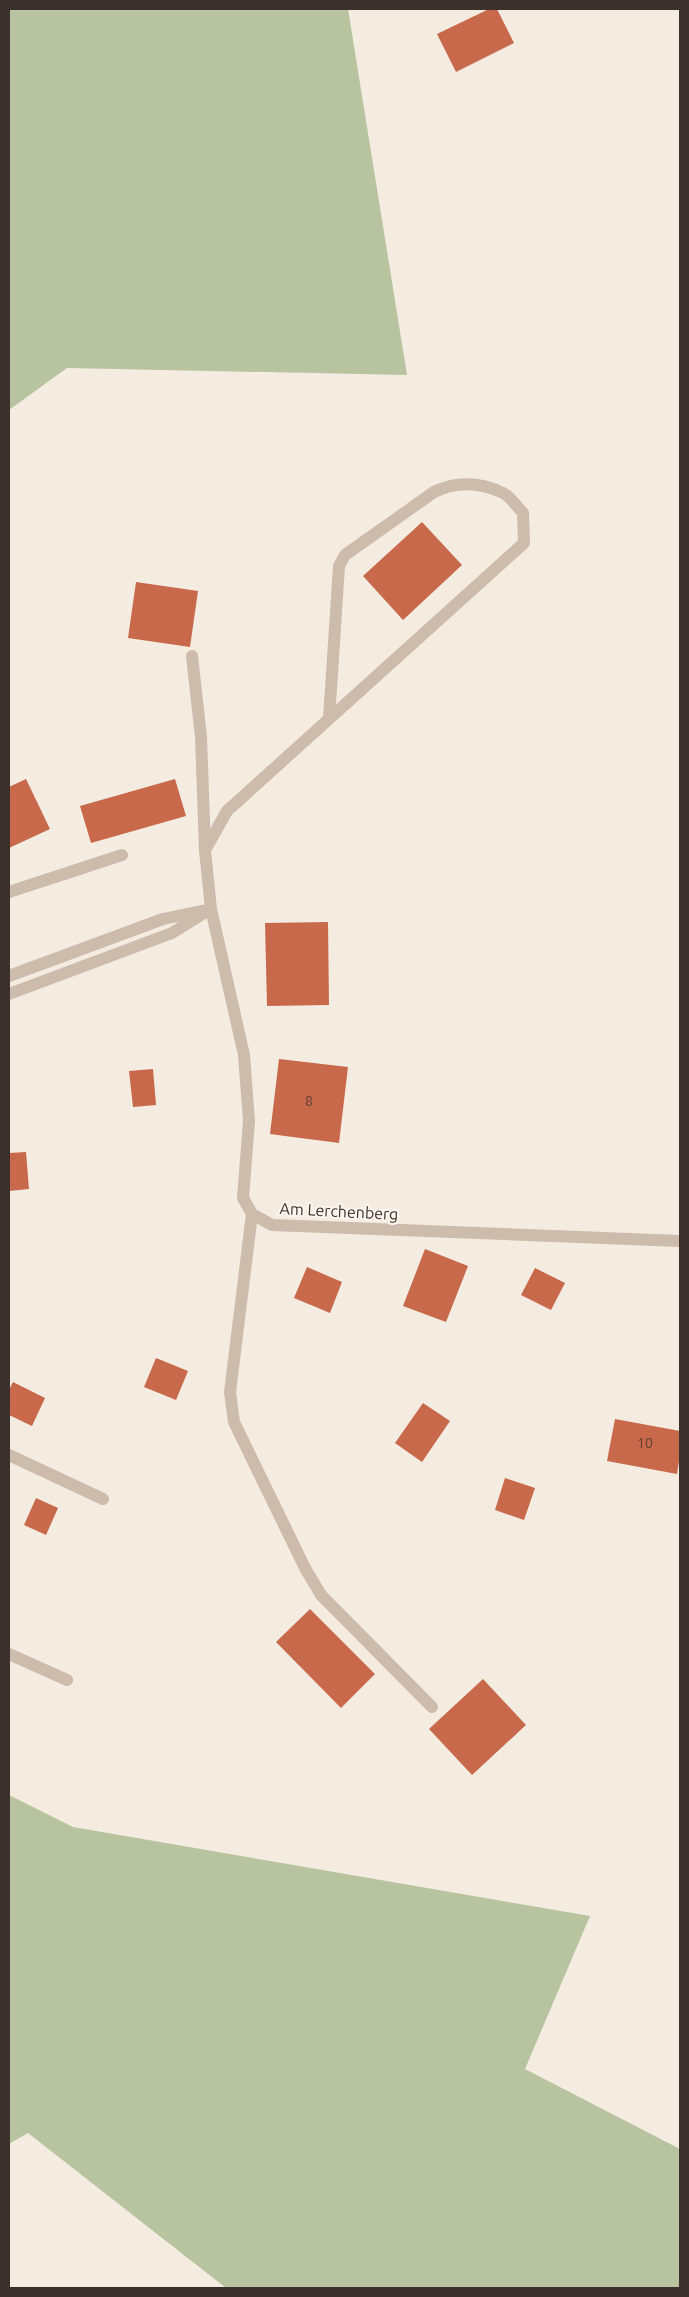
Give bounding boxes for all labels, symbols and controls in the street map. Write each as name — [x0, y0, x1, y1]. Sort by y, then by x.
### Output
house number: 8 — [305, 1093, 313, 1109]
street label: Am Lerchenberg — [279, 1199, 399, 1223]
house number: 10 — [637, 1435, 653, 1451]

